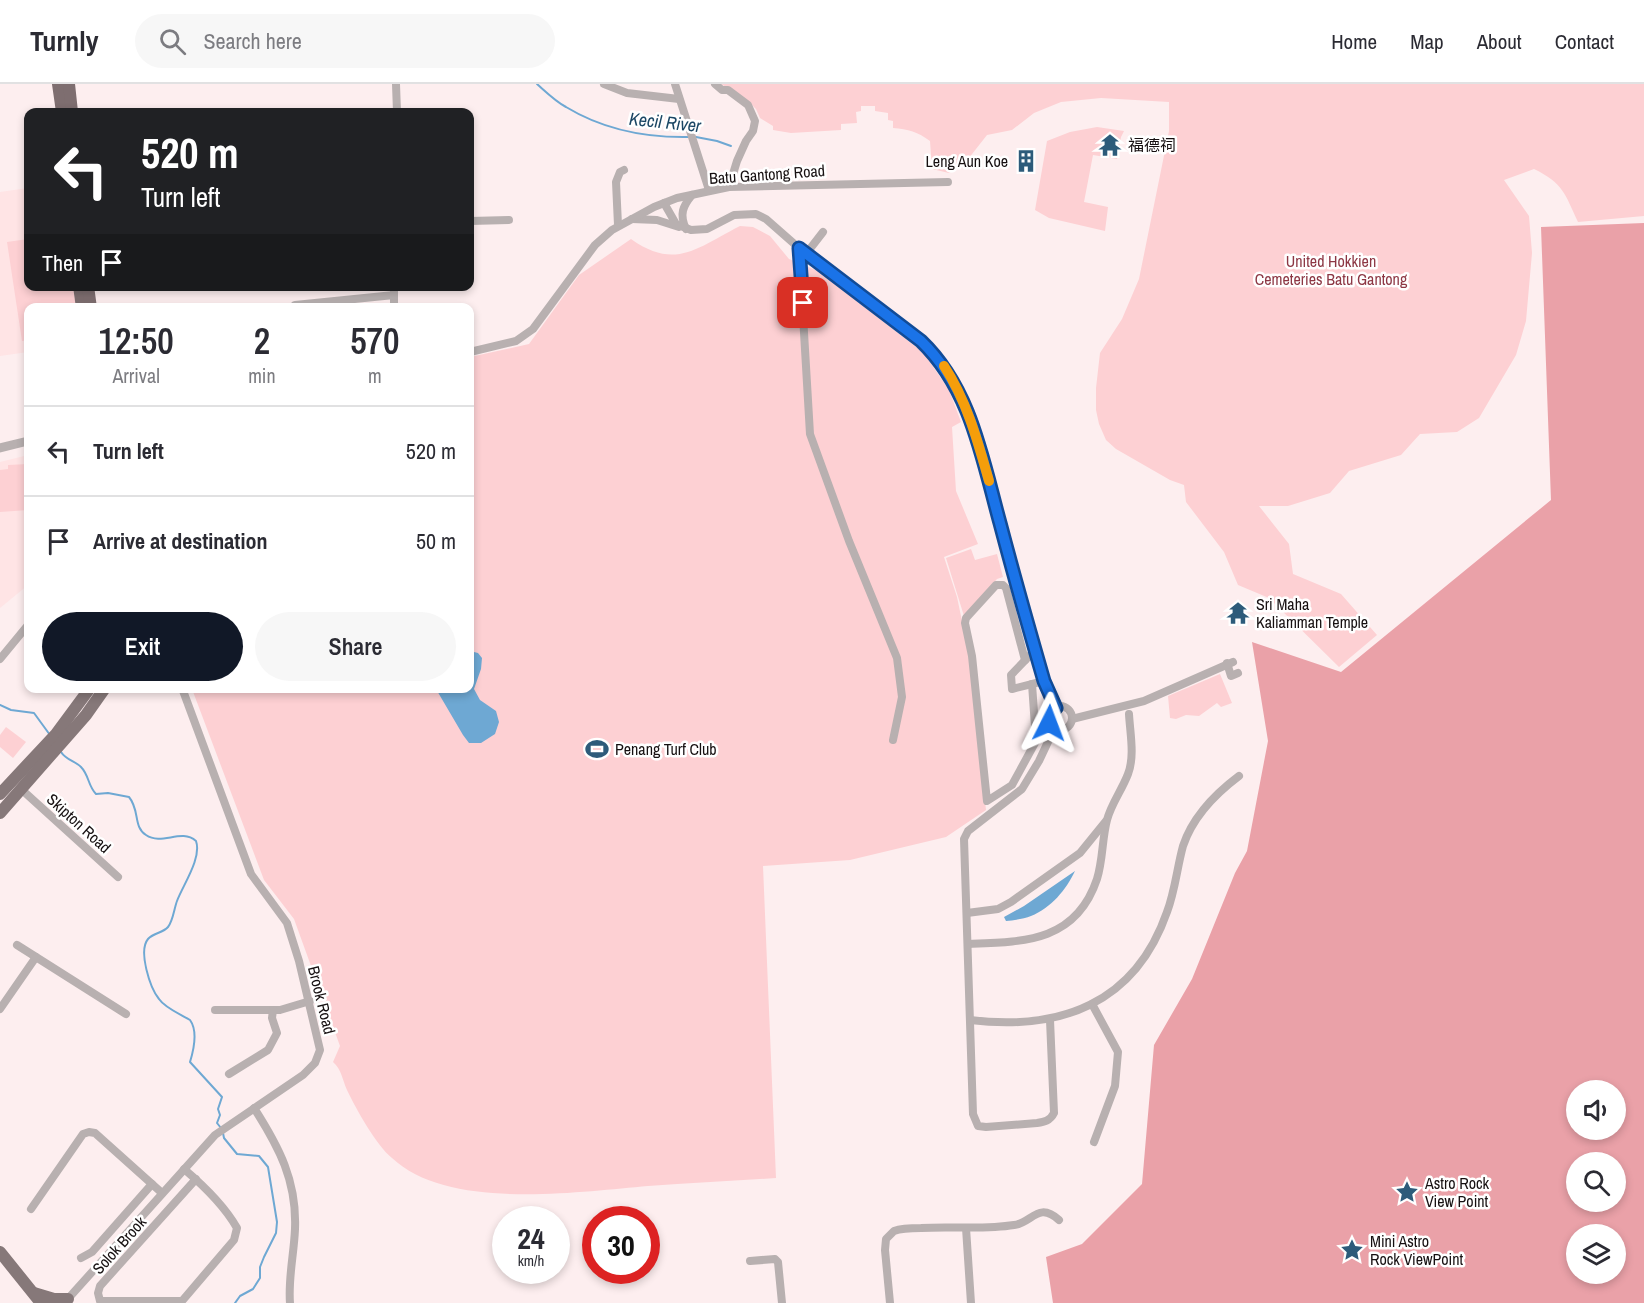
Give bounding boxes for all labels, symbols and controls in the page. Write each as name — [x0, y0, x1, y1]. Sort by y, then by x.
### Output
search box — [135, 14, 555, 68]
text: Turnly — [30, 22, 99, 60]
icon: search — [156, 25, 189, 58]
text: Search here — [204, 26, 302, 56]
text: Home — [1331, 27, 1377, 56]
text: Map — [1410, 27, 1444, 56]
text: About — [1477, 27, 1522, 56]
text: Contact — [1555, 27, 1614, 56]
water label: Kecil River — [628, 106, 703, 138]
text: 520 m — [141, 125, 239, 181]
icon: left — [42, 132, 120, 210]
temple icon: 福德祠 — [1097, 132, 1123, 158]
place label: 福德祠 — [1128, 134, 1176, 156]
building icon: Leng Aun Koe — [1013, 148, 1039, 174]
place label: Leng Aun Koe — [926, 150, 1008, 172]
street label: Batu Gantong Road — [708, 159, 826, 189]
text: Turn left — [141, 179, 220, 215]
icon: arrive — [95, 246, 128, 279]
text: Then — [42, 248, 83, 278]
park label: United Hokkien Cemeteries Batu Gantong — [1255, 250, 1408, 290]
pin — [777, 277, 828, 328]
icon: arrive — [786, 286, 819, 319]
text: 12:50 — [99, 317, 174, 365]
text: 2 — [254, 317, 270, 365]
text: 570 — [350, 317, 399, 365]
text: Arrival — [112, 362, 160, 389]
text: min — [248, 362, 276, 389]
text: m — [368, 362, 382, 389]
icon: left — [42, 435, 75, 468]
text: Turn left — [93, 436, 164, 466]
text: 520 m — [406, 436, 456, 466]
icon: arrive — [42, 525, 75, 558]
text: Arrive at destination — [93, 526, 267, 556]
text: 50 m — [416, 526, 456, 556]
place label: Sri Maha Kaliamman Temple — [1256, 593, 1368, 633]
temple icon: Sri Maha Kaliamman Temple — [1225, 600, 1251, 626]
button: Exit — [42, 612, 243, 681]
button: Share — [255, 612, 456, 681]
position arrow — [1017, 691, 1081, 755]
sports icon: Penang Turf Club — [584, 736, 610, 762]
place label: Penang Turf Club — [615, 738, 717, 760]
street label: Skipton Road — [42, 788, 116, 858]
street label: Brook Road — [303, 964, 341, 1036]
map controls — [1566, 1080, 1626, 1284]
button: sound — [1566, 1080, 1626, 1140]
button: search — [1566, 1152, 1626, 1212]
place label: Astro Rock View Point — [1424, 1172, 1490, 1212]
place icon: Astro Rock View Point — [1394, 1179, 1420, 1205]
speed limit sign: 30 — [582, 1206, 660, 1284]
street label: Solok Brook — [87, 1211, 151, 1279]
text: 24 — [517, 1218, 545, 1258]
button: layers — [1566, 1224, 1626, 1284]
place label: Mini Astro Rock ViewPoint — [1370, 1230, 1463, 1270]
place icon: Mini Astro Rock ViewPoint — [1339, 1237, 1365, 1263]
text: km/h — [518, 1250, 544, 1271]

